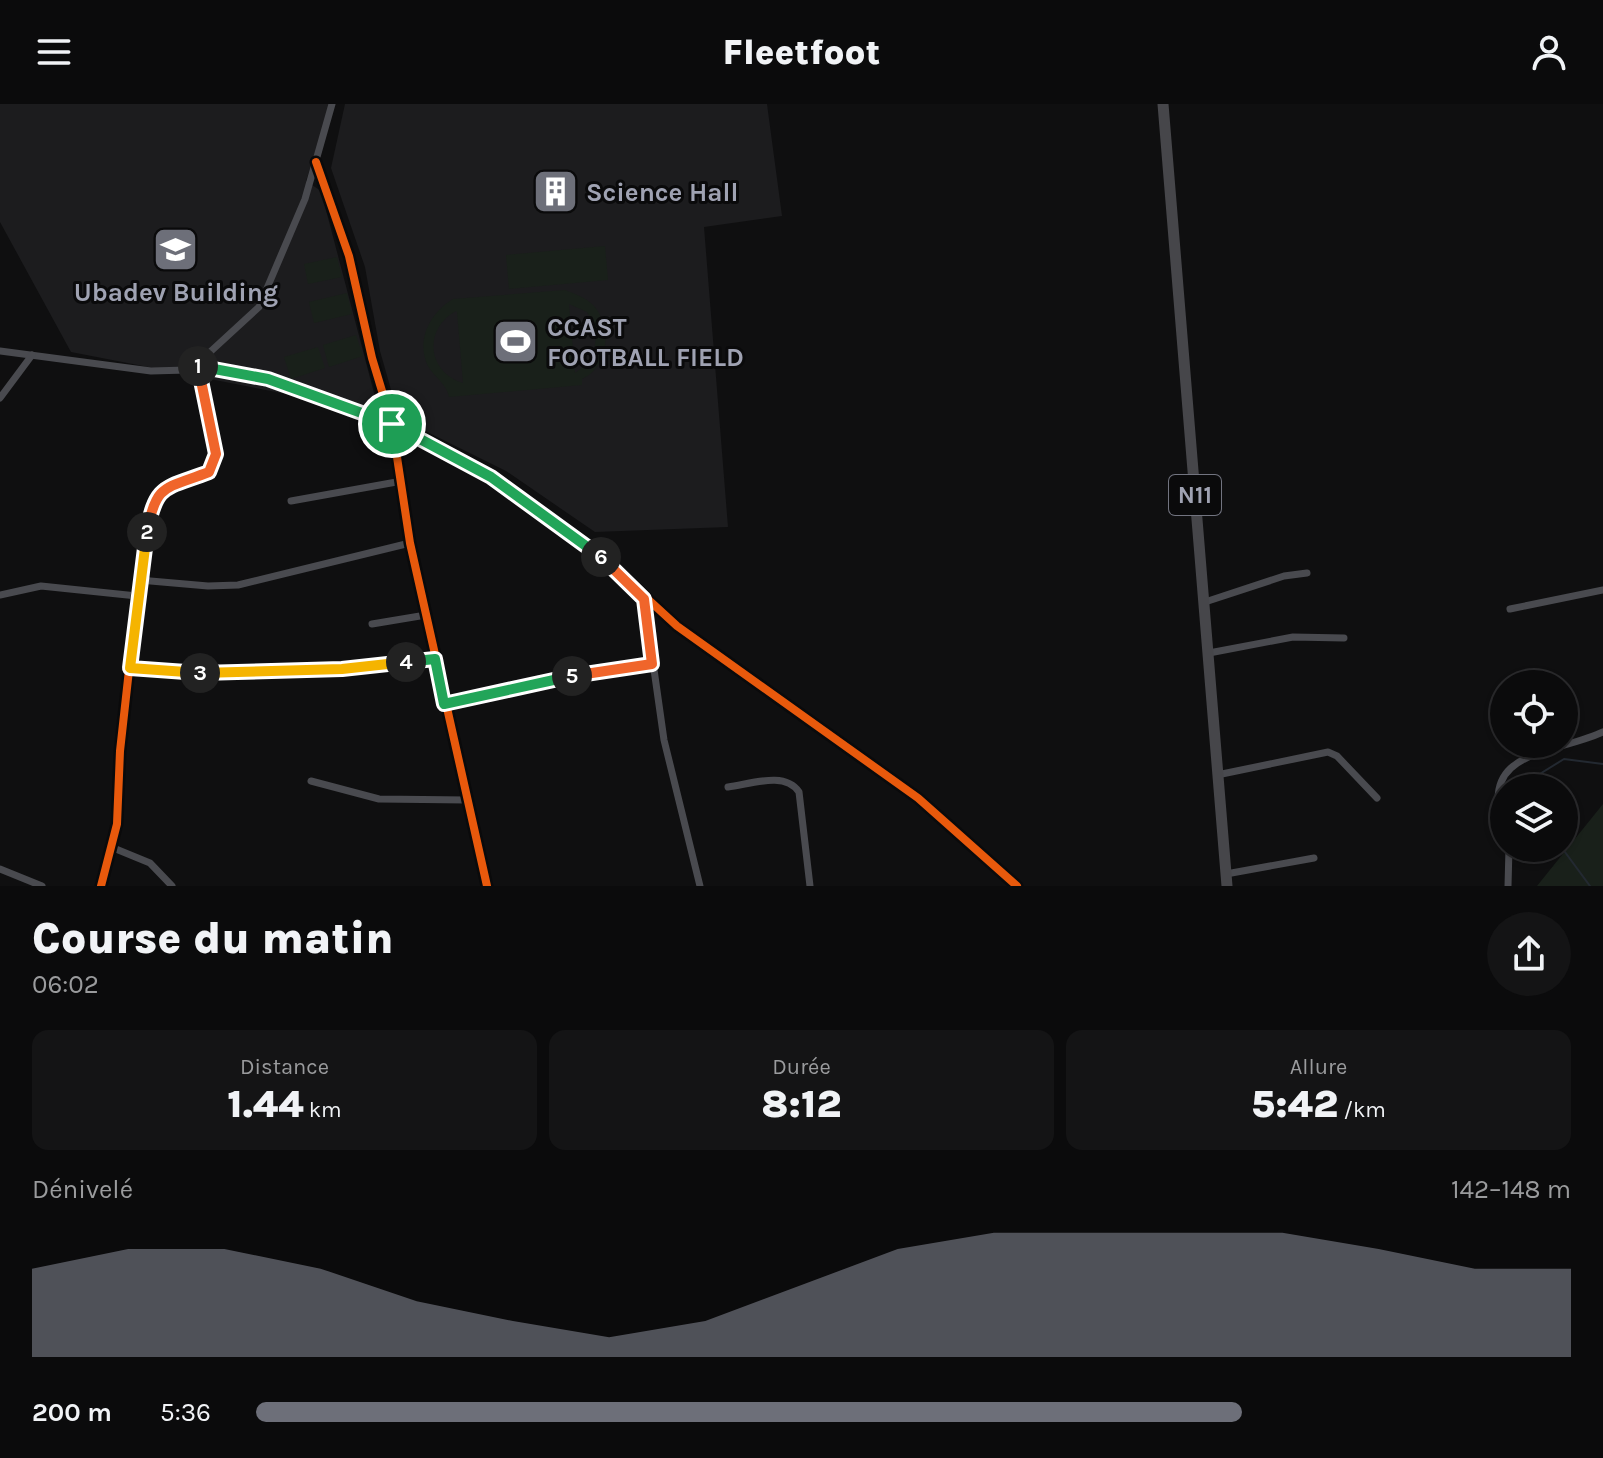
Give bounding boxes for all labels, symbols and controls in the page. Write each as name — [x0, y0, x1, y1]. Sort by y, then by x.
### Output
icon: menu — [32, 30, 76, 74]
icon: person — [1527, 30, 1571, 74]
text: Fleetfoot — [722, 31, 881, 73]
building icon: Science Hall — [531, 168, 579, 216]
place label: Science Hall — [586, 177, 738, 208]
school or university icon: Ubadev Building — [152, 225, 200, 273]
place label: Ubadev Building — [74, 277, 278, 308]
place label: CCAST FOOTBALL FIELD — [547, 312, 744, 373]
sports icon: CCAST FOOTBALL FIELD — [492, 318, 540, 366]
pin: 1 — [178, 346, 218, 386]
text: 1 — [194, 353, 202, 379]
pin — [358, 390, 426, 458]
icon: arrive — [370, 402, 414, 446]
road number: N11 — [1169, 475, 1221, 515]
pin: 2 — [127, 512, 167, 552]
text: 2 — [140, 519, 154, 545]
pin: 6 — [581, 537, 621, 577]
text: 6 — [594, 544, 608, 570]
pin: 4 — [386, 642, 426, 682]
text: 4 — [399, 649, 413, 675]
pin: 3 — [180, 653, 220, 693]
pin: 5 — [552, 656, 592, 696]
text: 3 — [193, 660, 207, 686]
text: 5 — [566, 663, 578, 689]
map controls — [1490, 670, 1578, 862]
button: locate — [1490, 670, 1578, 758]
button: layers — [1490, 774, 1578, 862]
button: share — [1487, 912, 1571, 996]
text: Course du matin — [32, 913, 394, 964]
text: 06:02 — [32, 969, 99, 1000]
text: Distance — [240, 1054, 329, 1080]
text: Durée — [772, 1054, 831, 1080]
text: Allure — [1290, 1054, 1347, 1080]
text: 1.44 — [227, 1080, 303, 1127]
text: 8:12 — [761, 1080, 842, 1127]
text: 5:42 — [1251, 1080, 1338, 1127]
text: km — [303, 1097, 342, 1123]
text: /km — [1338, 1097, 1386, 1123]
text: Dénivelé — [32, 1174, 133, 1205]
text: 142–148 m — [1451, 1174, 1571, 1205]
text: 200 m — [32, 1397, 112, 1428]
text: 5:36 — [160, 1397, 211, 1428]

